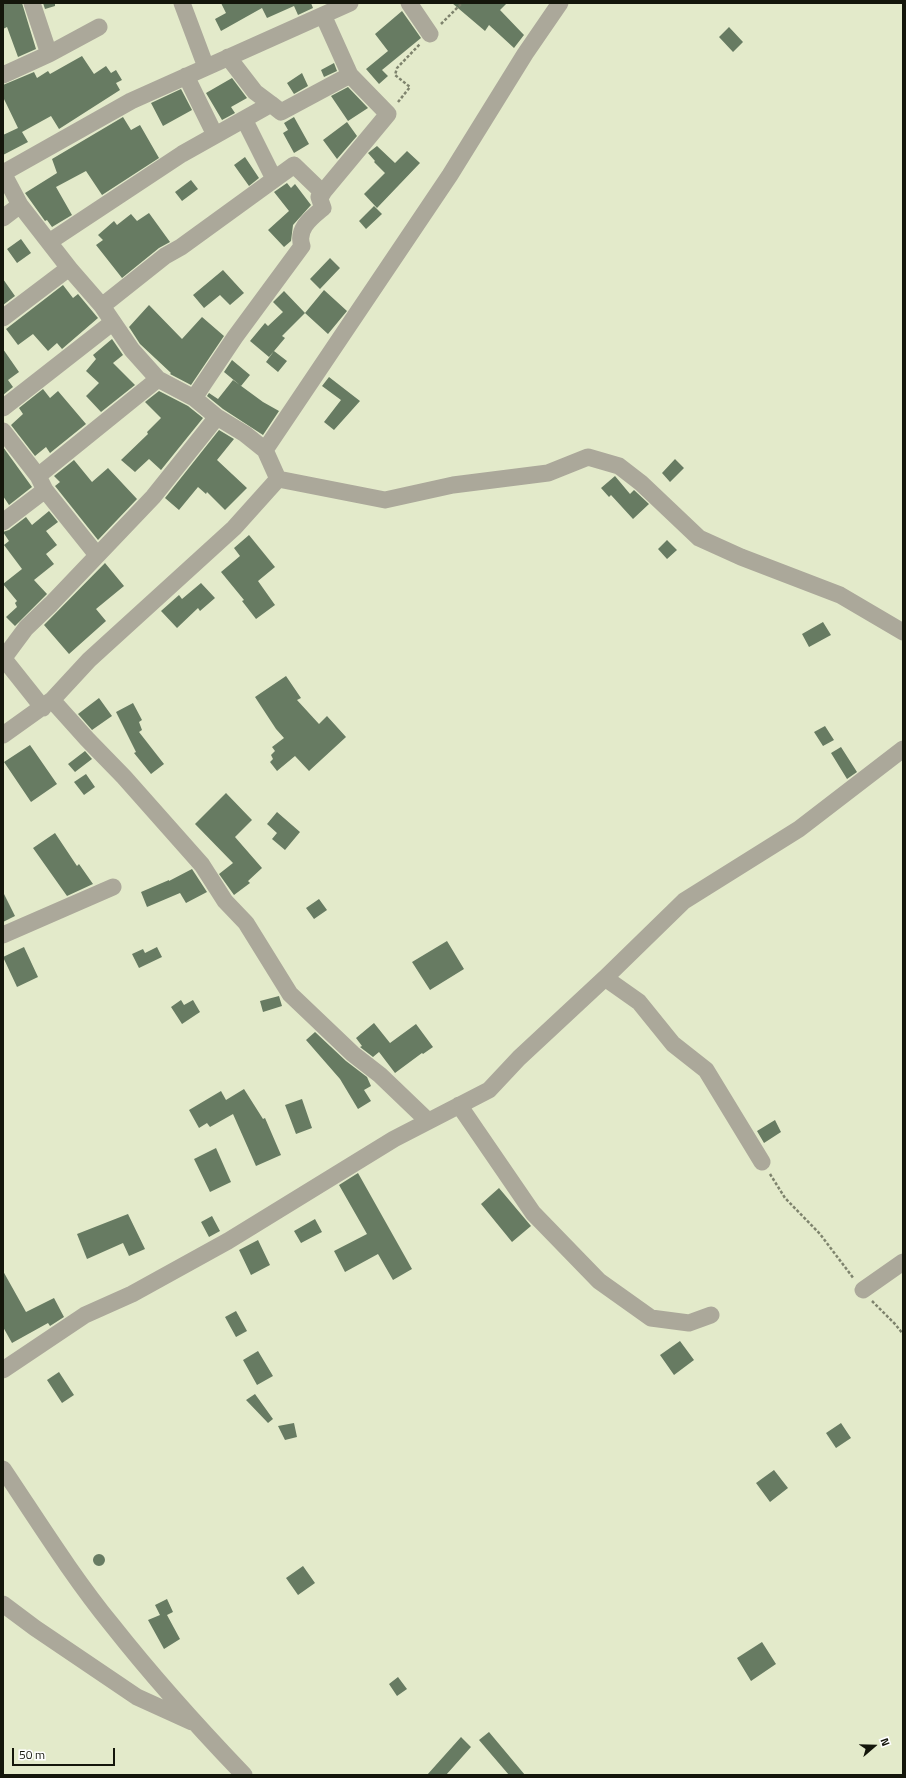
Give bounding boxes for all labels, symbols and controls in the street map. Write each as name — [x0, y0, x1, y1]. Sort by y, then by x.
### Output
north arrow — [854, 1726, 894, 1766]
text: N — [876, 1736, 894, 1748]
scale bar — [14, 1740, 117, 1766]
text: 50 m — [19, 1745, 45, 1764]

